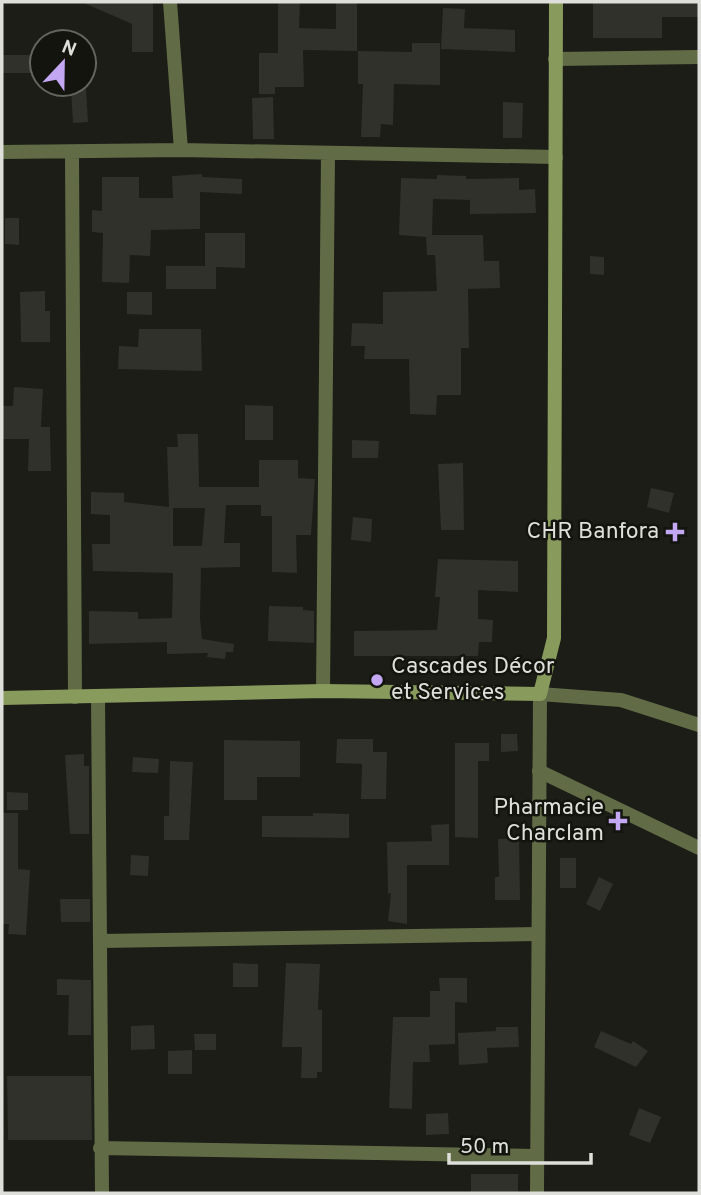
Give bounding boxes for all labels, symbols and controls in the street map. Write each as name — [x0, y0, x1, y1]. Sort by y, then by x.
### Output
north arrow — [28, 28, 98, 98]
text: N — [58, 35, 79, 63]
place label: CHR Banfora — [527, 518, 659, 547]
marker: CHR Banfora — [665, 522, 685, 542]
place label: Cascades Décor et Services — [391, 653, 555, 708]
marker: Cascades Décor et Services — [369, 672, 385, 688]
place label: Pharmacie Charclam — [493, 794, 604, 849]
marker: Pharmacie Charclam — [610, 813, 626, 829]
scale bar — [449, 1122, 591, 1166]
text: 50 m — [460, 1134, 509, 1161]

